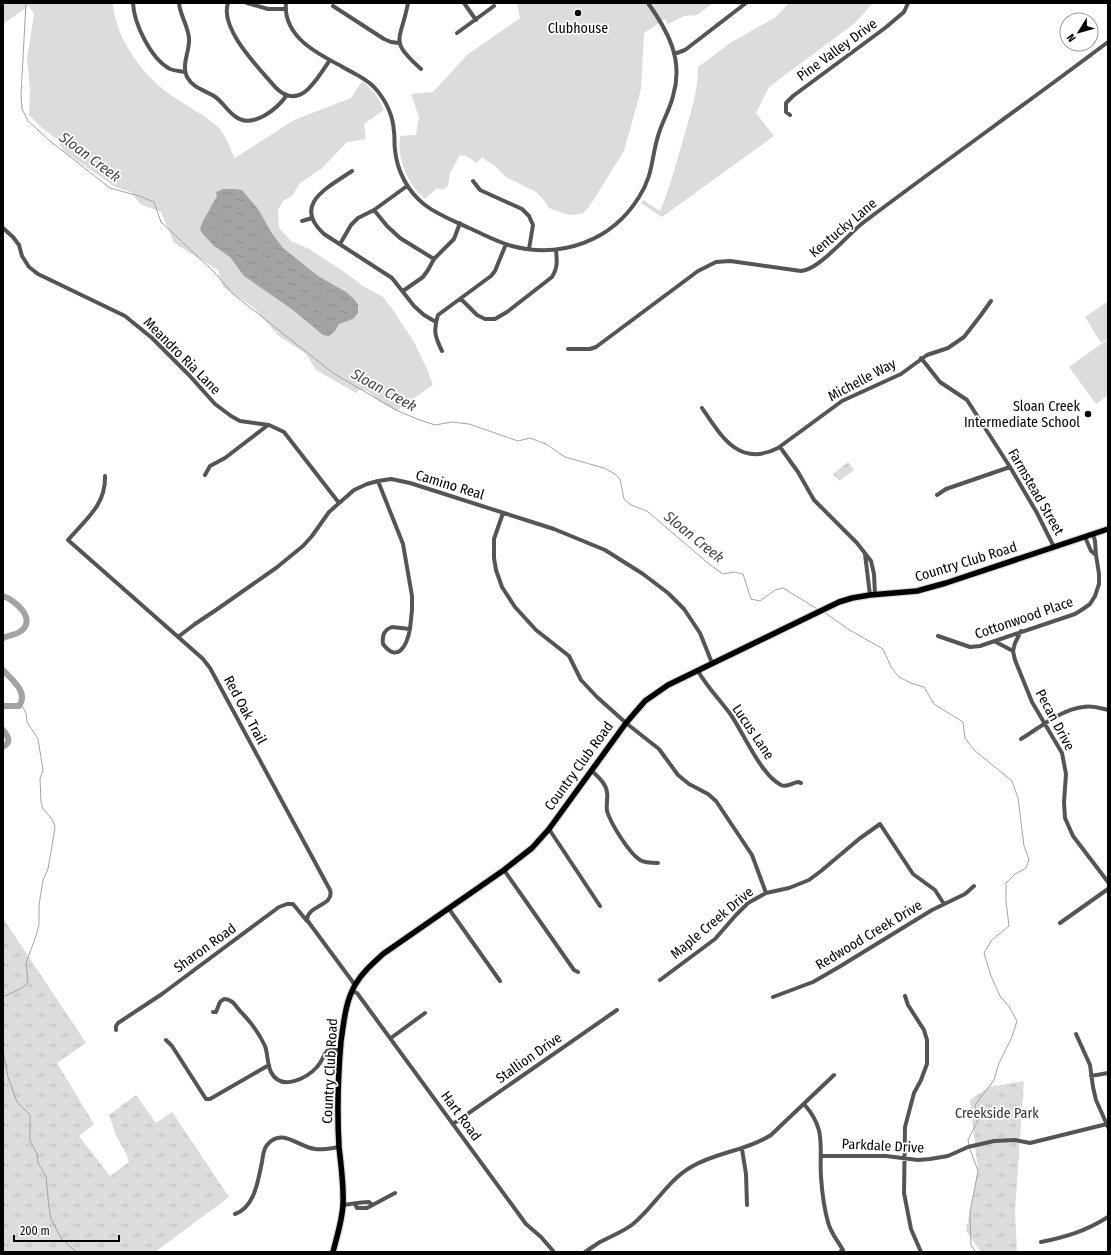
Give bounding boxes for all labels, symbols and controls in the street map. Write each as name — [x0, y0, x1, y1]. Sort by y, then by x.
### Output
marker: Clubhouse — [573, 8, 583, 18]
north arrow — [1059, 12, 1099, 52]
street label: Pine Valley Drive — [794, 15, 881, 85]
place label: Clubhouse — [548, 20, 608, 37]
text: N — [1064, 31, 1079, 44]
water label: Sloan Creek — [55, 128, 125, 186]
street label: Kentucky Lane — [806, 195, 880, 261]
street label: Meandro Ria Lane — [140, 314, 224, 398]
street label: Michelle Way — [825, 355, 899, 405]
water label: Sloan Creek — [347, 364, 420, 416]
place label: Sloan Creek Intermediate School — [964, 398, 1080, 431]
marker: Sloan Creek Intermediate School — [1083, 409, 1093, 419]
street label: Farmstead Street — [1004, 446, 1068, 539]
street label: Camino Real — [414, 467, 487, 504]
water label: Sloan Creek — [660, 507, 728, 567]
street label: Country Club Road — [913, 538, 1019, 586]
street label: Cottonwood Place — [973, 593, 1075, 643]
street label: Red Oak Trail — [220, 673, 270, 747]
street label: Pecan Drive — [1032, 686, 1078, 754]
street label: Lucus Lane — [728, 701, 778, 763]
street label: Country Club Road — [541, 718, 617, 814]
street label: Maple Creek Drive — [667, 883, 757, 963]
street label: Redwood Creek Drive — [813, 896, 925, 974]
street label: Sharon Road — [171, 920, 239, 976]
street label: Country Club Road — [319, 1018, 341, 1124]
street label: Stallion Drive — [493, 1029, 565, 1087]
street label: Hart Road — [437, 1088, 485, 1144]
park label: Creekside Park — [955, 1105, 1039, 1122]
street label: Parkdale Drive — [841, 1135, 925, 1157]
scale bar — [14, 1217, 119, 1243]
text: 200 m — [20, 1224, 50, 1238]

